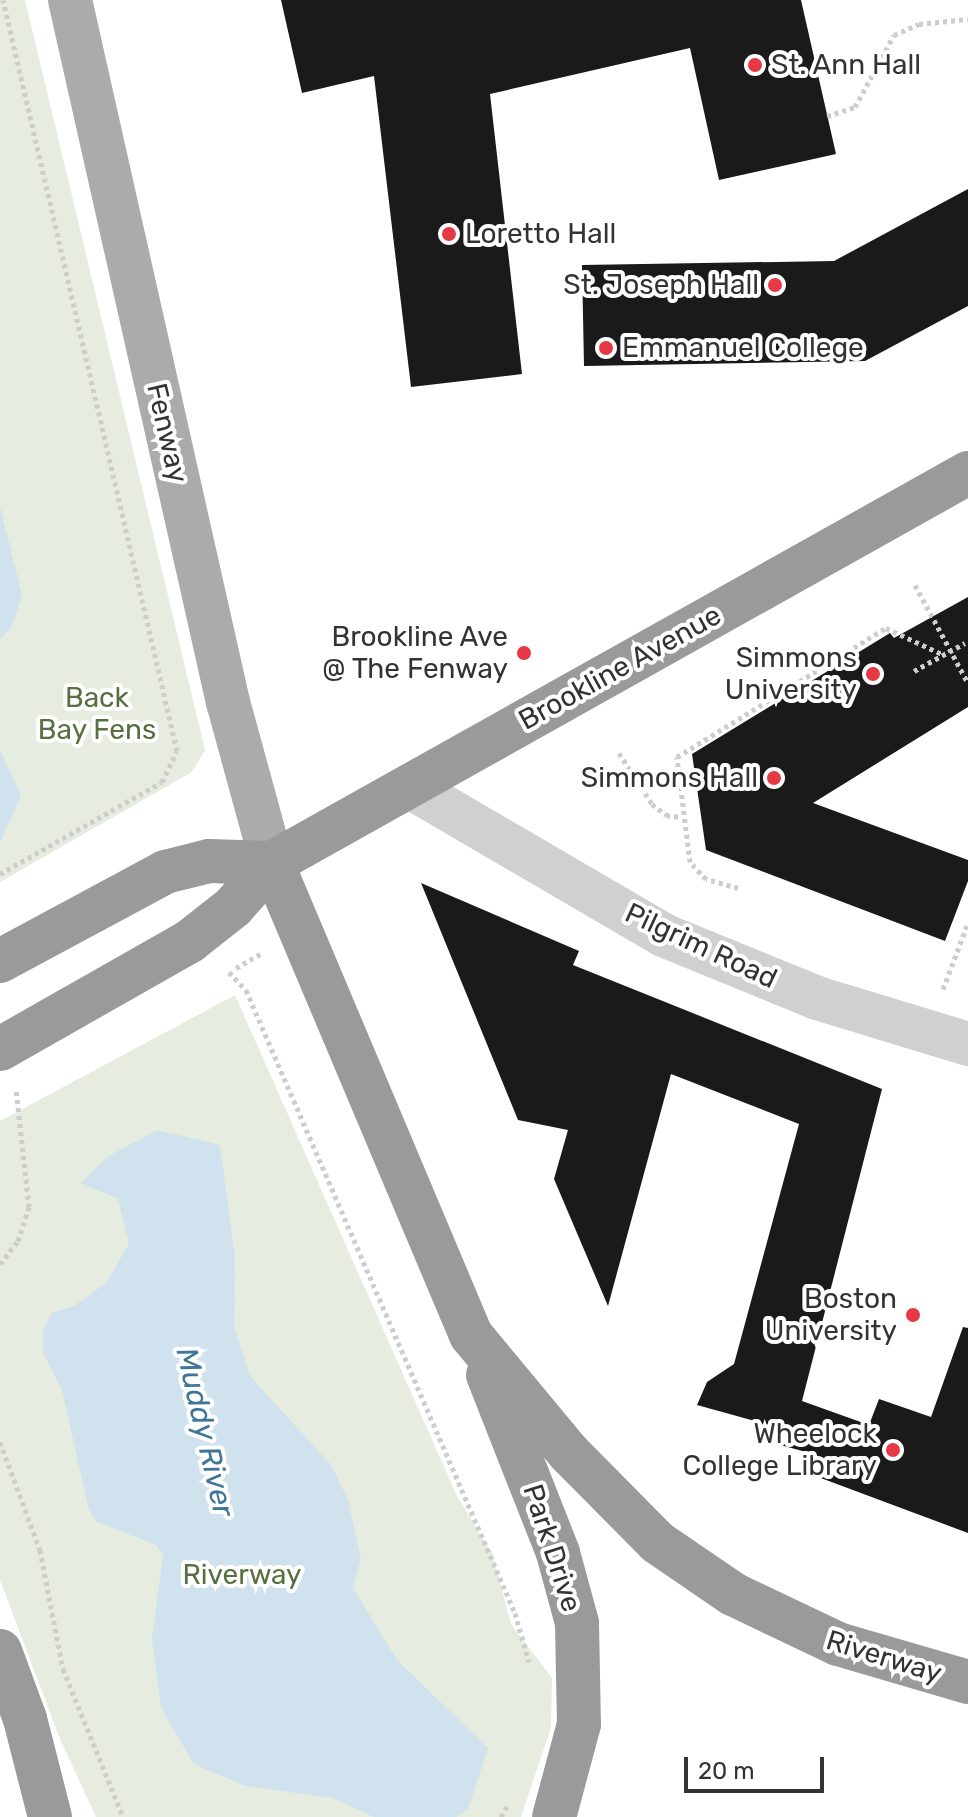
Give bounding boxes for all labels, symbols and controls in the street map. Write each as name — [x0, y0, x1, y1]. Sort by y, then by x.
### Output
place label: St. Ann Hall — [771, 48, 922, 82]
marker: St. Ann Hall — [746, 56, 764, 74]
place label: Loretto Hall — [465, 217, 616, 251]
marker: Loretto Hall — [440, 225, 458, 243]
place label: St. Joseph Hall — [563, 268, 759, 302]
marker: St. Joseph Hall — [766, 276, 784, 294]
place label: Emmanuel College — [622, 331, 864, 365]
marker: Emmanuel College — [597, 339, 615, 357]
street label: Fenway — [139, 380, 195, 486]
street label: Brookline Avenue — [513, 598, 727, 738]
place label: Brookline Ave @ The Fenway — [321, 620, 508, 686]
place label: Simmons University — [725, 641, 857, 707]
marker: Brookline Ave @ The Fenway — [515, 644, 533, 662]
marker: Simmons University — [864, 665, 882, 683]
park label: Back Bay Fens — [37, 681, 157, 747]
place label: Simmons Hall — [581, 761, 758, 795]
marker: Simmons Hall — [765, 769, 783, 787]
street label: Pilgrim Road — [620, 896, 782, 996]
place label: Boston University — [765, 1282, 897, 1348]
marker: Boston University — [904, 1306, 922, 1324]
water label: Muddy River — [168, 1344, 242, 1520]
place label: Wheelock College Library — [683, 1417, 877, 1483]
marker: Wheelock College Library — [884, 1441, 902, 1459]
street label: Park Drive — [516, 1480, 588, 1616]
park label: Riverway — [182, 1558, 302, 1592]
street label: Riverway — [822, 1624, 946, 1690]
scale bar — [688, 1741, 828, 1791]
text: 20 m — [698, 1757, 755, 1785]

